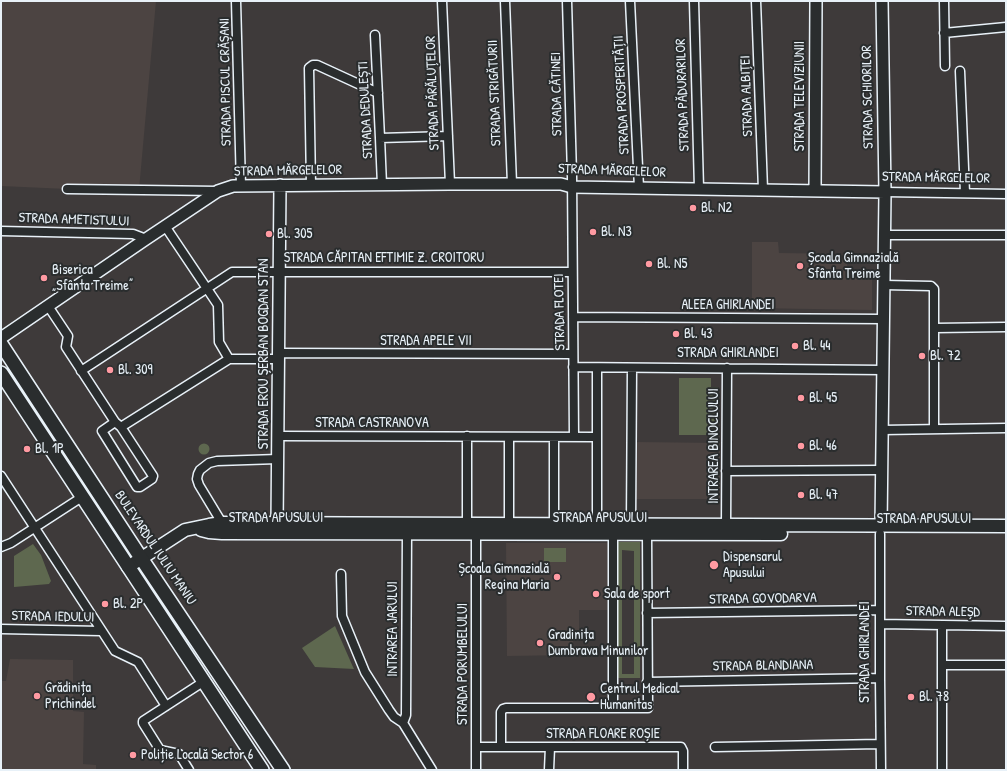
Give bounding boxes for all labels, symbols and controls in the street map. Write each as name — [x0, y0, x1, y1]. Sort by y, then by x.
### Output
street label: STRADA PISCUL CRĂȘANI — [216, 18, 236, 146]
street label: STRADA PĂRĂLUȚELOR — [423, 35, 443, 151]
street label: STRADA PROSPERITĂȚII — [610, 35, 634, 155]
street label: STRADA PĂDURARILOR — [673, 38, 693, 152]
street label: STRADA STRIGĂTURII — [485, 40, 505, 146]
street label: STRADA TELEVIZIUNII — [792, 41, 808, 151]
street label: STRADA SCHIORILOR — [859, 45, 877, 149]
street label: STRADA CĂTINEI — [548, 52, 566, 136]
street label: STRADA ALBIȚEI — [737, 55, 757, 137]
street label: STRADA DEDULEȘTI — [355, 61, 377, 159]
street label: STRADA MĂRGELELOR — [558, 161, 666, 181]
street label: STRADA MĂRGELELOR — [234, 162, 342, 180]
street label: STRADA MĂRGELELOR — [882, 169, 990, 187]
place label: Bl. N2 — [701, 200, 732, 216]
marker: Bl. N2 — [688, 203, 698, 213]
street label: STRADA AMETISTULUI — [18, 210, 130, 230]
place label: Bl. N3 — [601, 224, 632, 240]
place label: Bl. 305 — [277, 226, 313, 242]
marker: Bl. N3 — [588, 227, 598, 237]
marker: Bl. 305 — [264, 229, 274, 239]
street label: STRADA CĂPITAN EFTIMIE Z. CROITORU — [284, 250, 484, 266]
place label: Școala Gimnazială Sfânta Treime — [808, 250, 898, 282]
place label: Bl. N5 — [657, 256, 687, 272]
street label: STRADA EROU ȘERBAN BOGDAN STAN — [256, 259, 272, 449]
marker: Bl. N5 — [644, 259, 654, 269]
marker: Școala Gimnazială Sfânta Treime — [795, 261, 805, 271]
place label: Biserica „Sfânta Treime” — [52, 262, 133, 294]
marker: Biserica „Sfânta Treime” — [39, 273, 49, 283]
street label: STRADA FLOTEI — [551, 273, 569, 351]
street label: ALEEA GHIRLANDEI — [681, 297, 775, 313]
place label: Bl. 43 — [684, 326, 713, 342]
marker: Bl. 43 — [671, 329, 681, 339]
street label: STRADA APELE VII — [380, 333, 472, 349]
place label: Bl. 44 — [803, 338, 831, 354]
marker: Bl. 44 — [790, 341, 800, 351]
street label: STRADA GHIRLANDEI — [677, 345, 779, 361]
place label: Bl. 72 — [930, 348, 961, 364]
marker: Bl. 72 — [917, 351, 927, 361]
place label: Bl. 309 — [118, 362, 153, 378]
marker: Bl. 309 — [105, 365, 115, 375]
street label: INTRAREA BINOCLULUI — [706, 388, 722, 504]
place label: Bl. 45 — [809, 390, 837, 406]
marker: Bl. 45 — [796, 393, 806, 403]
street label: STRADA CASTRANOVA — [315, 415, 429, 431]
place label: Bl. 46 — [809, 438, 837, 454]
place label: Bl. 1P — [35, 441, 64, 457]
marker: Bl. 46 — [796, 441, 806, 451]
marker: Bl. 1P — [22, 444, 32, 454]
place label: Bl. 47 — [809, 487, 838, 503]
street label: BULEVARDUL IULIU MANIU — [111, 488, 199, 608]
marker: Bl. 47 — [796, 490, 806, 500]
street label: STRADA APUSULUI — [229, 510, 323, 526]
street label: STRADA APUSULUI — [553, 510, 647, 526]
street label: STRADA APUSULUI — [877, 511, 971, 527]
place label: Dispensarul Apusului — [723, 549, 782, 582]
marker: Dispensarul Apusului — [708, 559, 720, 571]
place label: Școala Gimnazială Regina Maria — [459, 561, 549, 594]
marker: Școala Gimnazială Regina Maria — [552, 572, 562, 582]
street label: INTRAREA JARULUI — [385, 581, 401, 677]
place label: Sala de sport — [604, 586, 670, 602]
marker: Sala de sport — [591, 589, 601, 599]
street label: STRADA GOVODARVA — [709, 590, 817, 608]
place label: Bl. 2P — [113, 596, 143, 612]
marker: Bl. 2P — [100, 599, 110, 609]
street label: STRADA GHIRLANDEI — [857, 601, 873, 703]
street label: STRADA PORUMBELULUI — [455, 603, 471, 725]
street label: STRADA ALEȘD — [906, 603, 980, 621]
street label: STRADA IEDULUI — [11, 608, 95, 626]
place label: Gradinița Dumbrava Minunilor — [548, 627, 648, 660]
marker: Gradinița Dumbrava Minunilor — [535, 638, 545, 648]
street label: STRADA BLANDIANA — [713, 657, 813, 675]
place label: Grădinița Prichindel — [45, 680, 96, 712]
place label: Centrul Medical Humanitas — [600, 681, 679, 714]
place label: Bl. 78 — [919, 689, 949, 705]
marker: Grădinița Prichindel — [32, 691, 42, 701]
marker: Centrul Medical Humanitas — [585, 691, 597, 703]
marker: Bl. 78 — [906, 692, 916, 702]
street label: STRADA FLOARE ROȘIE — [546, 726, 660, 742]
place label: Poliție Locală Sector 6 — [141, 747, 253, 763]
marker: Poliție Locală Sector 6 — [128, 750, 138, 760]

